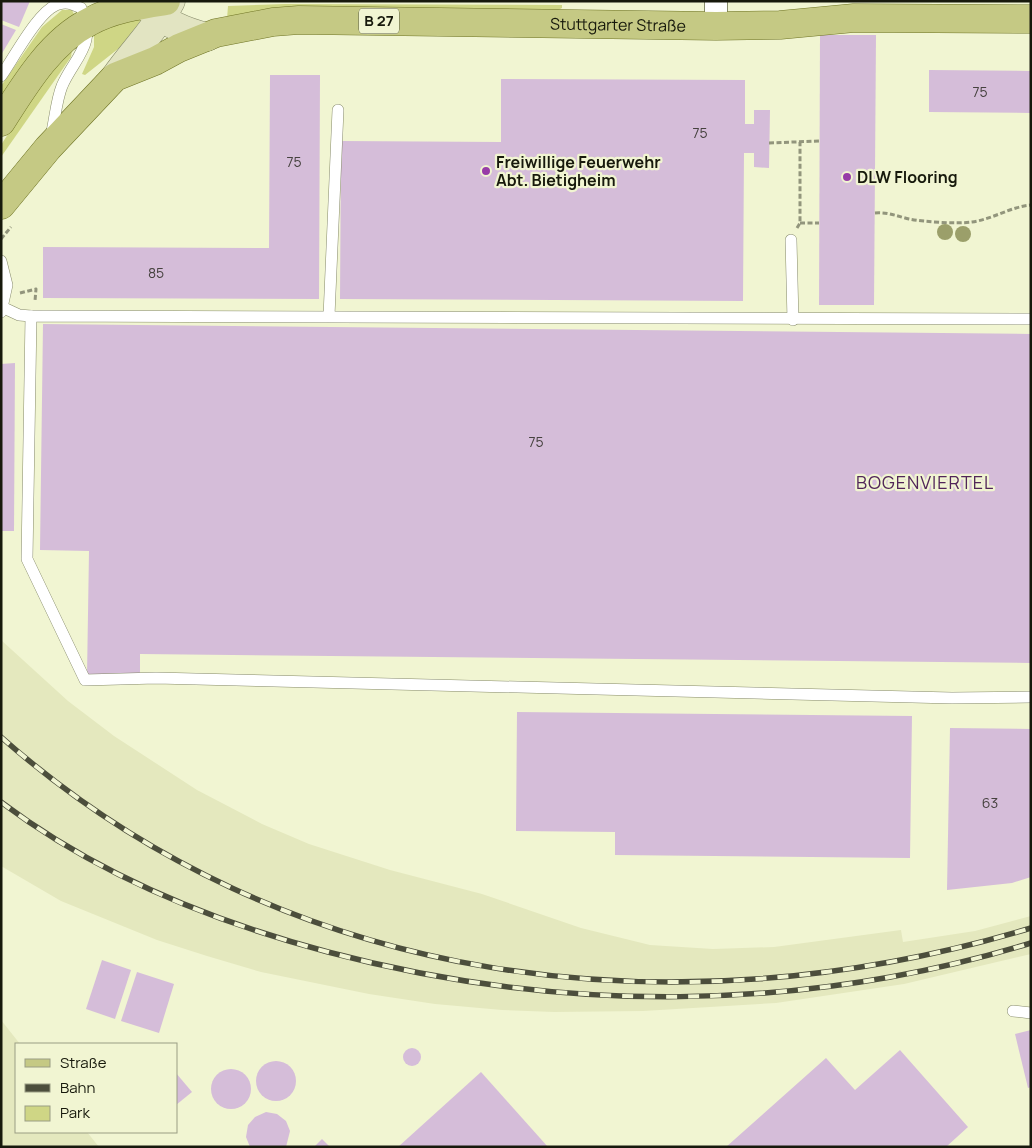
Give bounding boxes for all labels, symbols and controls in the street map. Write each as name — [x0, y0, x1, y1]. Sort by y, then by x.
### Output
road number: B 27 — [359, 8, 399, 34]
street label: Stuttgarter Straße — [550, 13, 686, 37]
house number: 75 — [972, 82, 988, 101]
house number: 75 — [692, 123, 708, 142]
place label: Freiwillige Feuerwehr Abt. Bietigheim — [496, 151, 661, 191]
house number: 75 — [286, 152, 302, 171]
marker: Freiwillige Feuerwehr Abt. Bietigheim — [480, 165, 492, 177]
place label: DLW Flooring — [857, 166, 958, 188]
marker: DLW Flooring — [841, 171, 853, 183]
house number: 85 — [148, 263, 164, 282]
house number: 75 — [528, 432, 544, 451]
district label: BOGENVIERTEL — [856, 470, 994, 494]
house number: 63 — [982, 793, 998, 812]
legend — [15, 1043, 178, 1133]
text: Straße — [60, 1052, 107, 1073]
text: Bahn — [60, 1077, 95, 1098]
text: Park — [60, 1102, 90, 1123]

